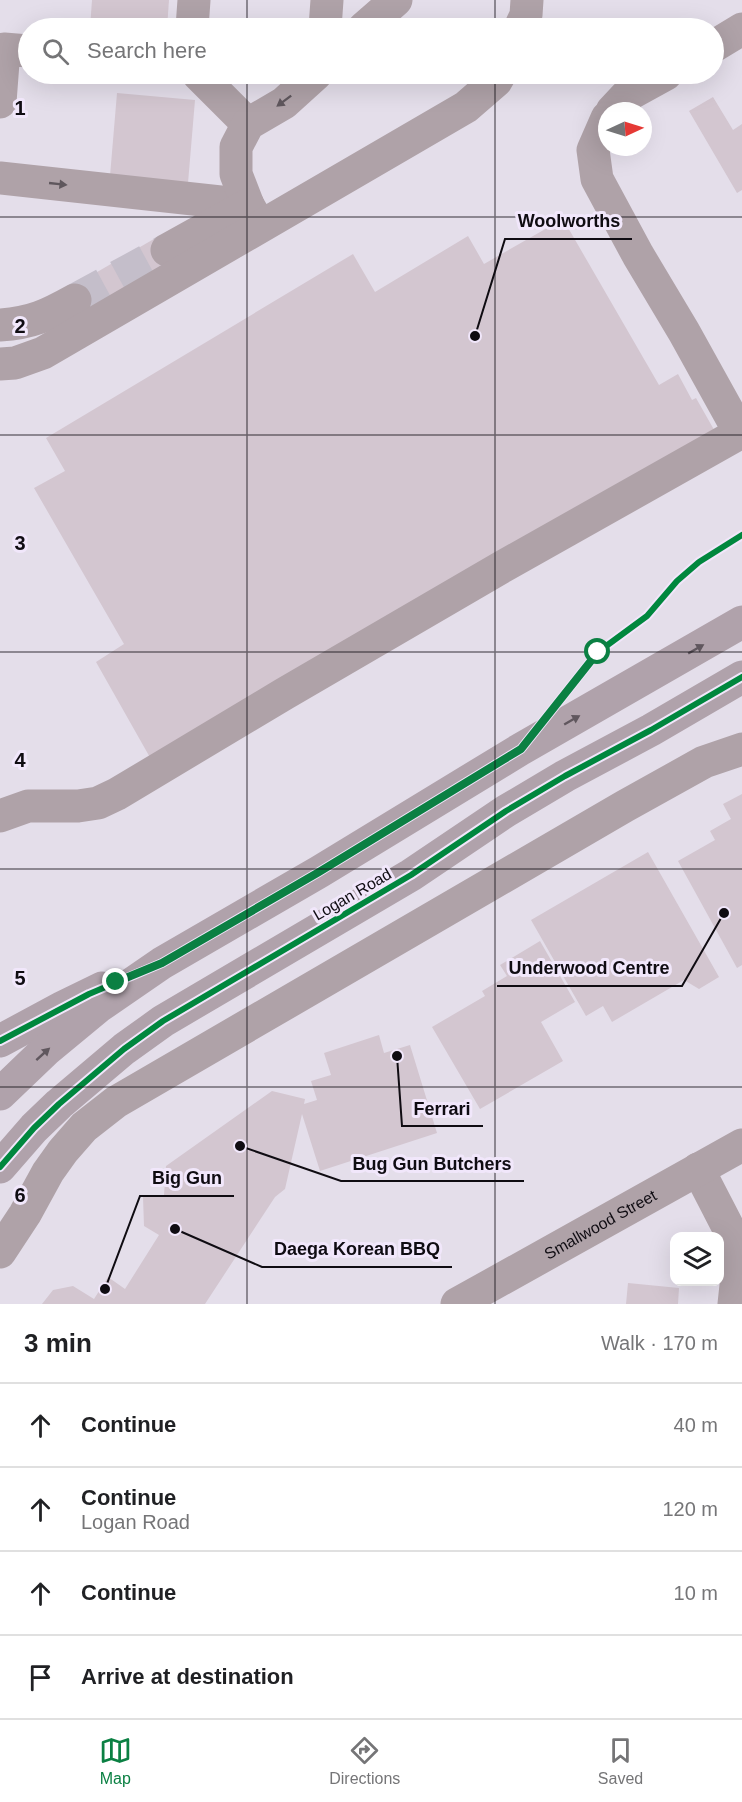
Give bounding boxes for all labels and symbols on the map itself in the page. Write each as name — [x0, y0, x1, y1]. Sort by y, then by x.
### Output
one-way arrow — [276, 95, 292, 108]
text: 1 — [14, 97, 26, 119]
north arrow — [598, 102, 652, 156]
one-way arrow — [49, 180, 68, 189]
callout: Woolworths — [505, 203, 632, 239]
text: Woolworths — [518, 211, 620, 231]
text: 2 — [14, 315, 26, 337]
text: 3 — [14, 532, 26, 554]
route start — [584, 638, 610, 664]
one-way arrow — [687, 644, 704, 654]
one-way arrow — [564, 714, 580, 725]
text: 4 — [14, 749, 26, 771]
street label: Logan Road — [310, 865, 394, 924]
callout: Underwood Centre — [497, 950, 682, 986]
text: Underwood Centre — [508, 958, 670, 978]
text: 5 — [14, 967, 26, 989]
route end — [102, 968, 128, 994]
one-way arrow — [35, 1047, 50, 1061]
callout: Ferrari — [402, 1090, 483, 1126]
text: Ferrari — [413, 1099, 471, 1119]
callout: Bug Gun Butchers — [341, 1145, 524, 1181]
text: Bug Gun Butchers — [352, 1154, 512, 1174]
callout: Big Gun — [140, 1160, 234, 1196]
text: Big Gun — [152, 1168, 222, 1188]
text: 6 — [14, 1184, 26, 1206]
street label: Smallwood Street — [542, 1186, 660, 1263]
callout: Daega Korean BBQ — [262, 1231, 452, 1267]
text: Daega Korean BBQ — [274, 1239, 440, 1259]

